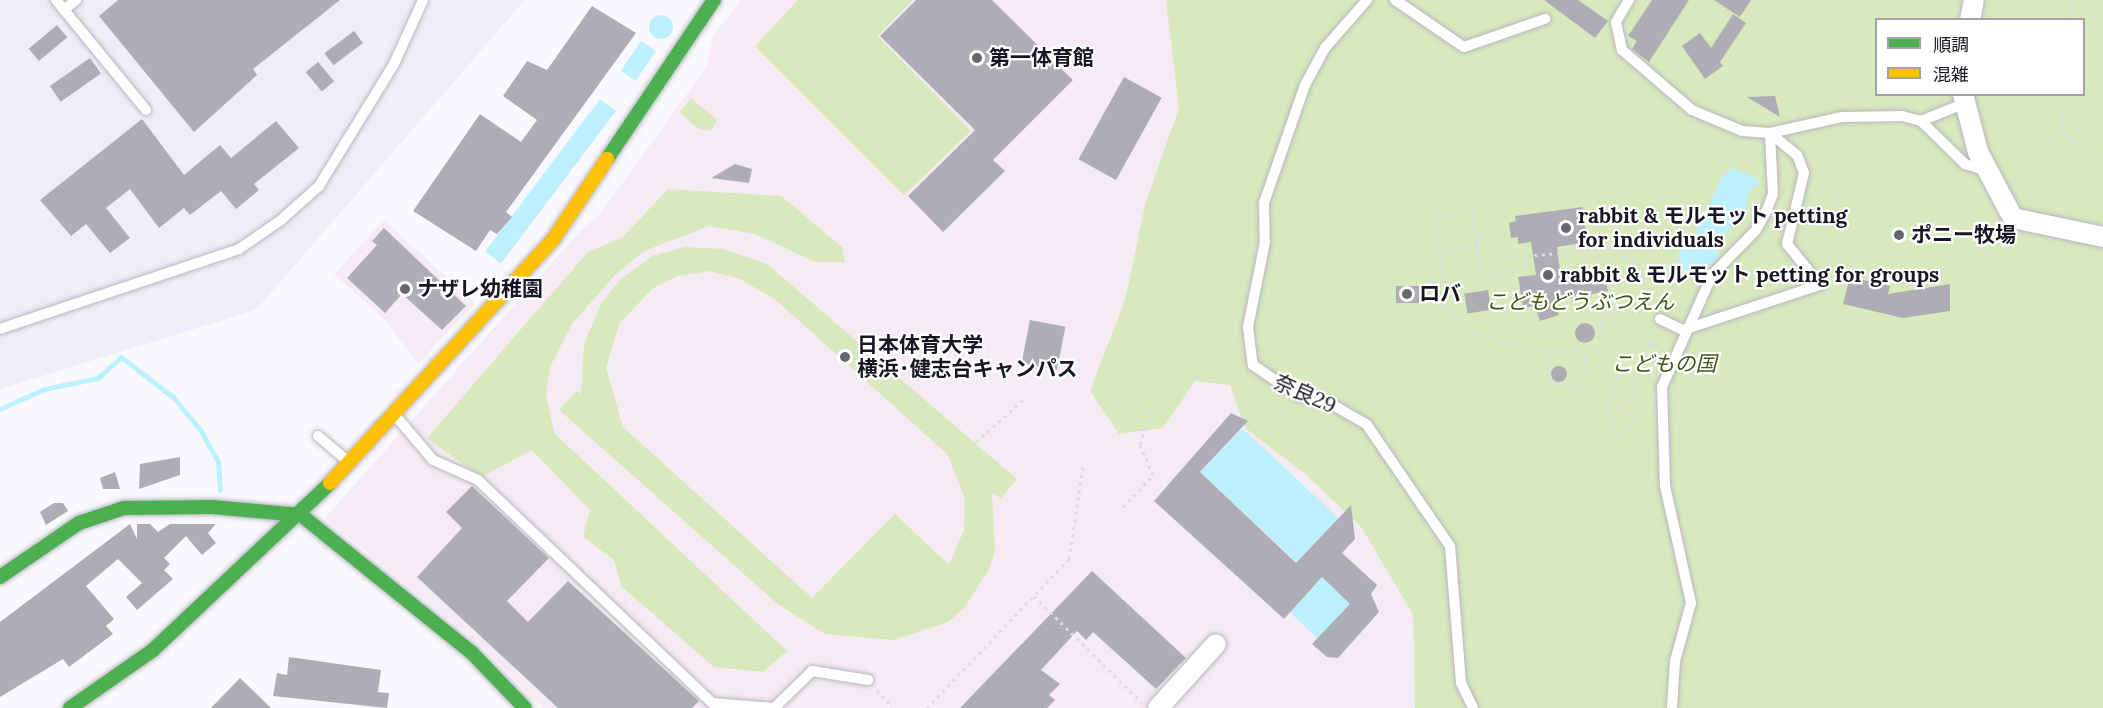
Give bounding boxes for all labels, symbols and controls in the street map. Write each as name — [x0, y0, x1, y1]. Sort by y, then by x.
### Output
legend — [1875, 18, 2085, 96]
text: 順調 — [1933, 33, 1969, 56]
place label: 第一体育館 — [989, 45, 1094, 71]
marker: 第一体育館 — [970, 51, 984, 65]
text: 混雑 — [1933, 63, 1969, 86]
place label: rabbit & モルモット petting for individuals — [1578, 203, 1847, 253]
marker: rabbit & モルモット petting for individuals — [1559, 221, 1573, 235]
place label: ポニー牧場 — [1911, 222, 2016, 248]
marker: ポニー牧場 — [1892, 228, 1906, 242]
place label: rabbit & モルモット petting for groups — [1560, 262, 1939, 288]
marker: rabbit & モルモット petting for groups — [1541, 268, 1555, 282]
place label: ナザレ幼稚園 — [417, 276, 543, 302]
place label: ロバ — [1419, 281, 1461, 307]
marker: ナザレ幼稚園 — [398, 282, 412, 296]
marker: ロバ — [1400, 287, 1414, 301]
park label: こどもどうぶつえん — [1486, 289, 1674, 315]
place label: 日本体育大学 横浜･健志台キャンパス — [857, 332, 1077, 382]
marker: 日本体育大学 横浜･健志台キャンパス — [838, 350, 852, 364]
park label: こどもの国 — [1612, 351, 1716, 377]
street label: 奈良29 — [1270, 369, 1340, 419]

